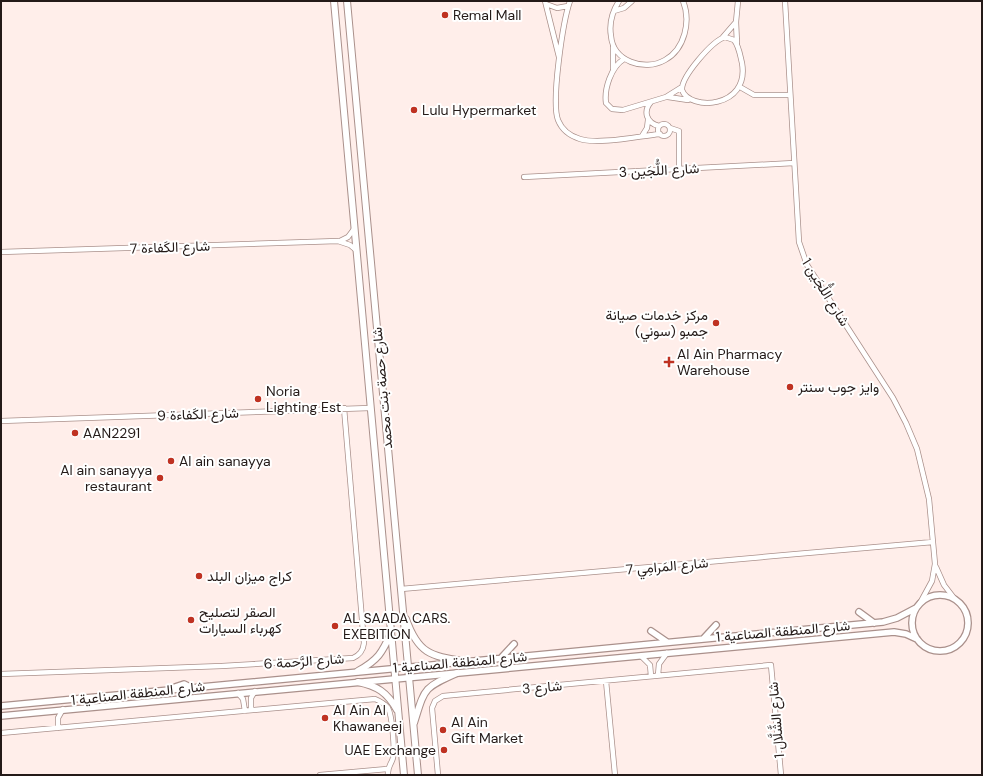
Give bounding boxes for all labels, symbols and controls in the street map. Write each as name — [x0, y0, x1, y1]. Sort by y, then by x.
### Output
place label: Remal Mall — [453, 6, 521, 24]
marker: Remal Mall — [440, 10, 450, 20]
place label: Lulu Hypermarket — [422, 101, 537, 119]
marker: Lulu Hypermarket — [409, 105, 419, 115]
street label: شارع اللُّجَين 3 — [618, 157, 700, 183]
street label: شارع الكَفاءة 7 — [130, 237, 211, 259]
street label: شارع اللُّجَين 1 — [796, 254, 856, 330]
place label: مركز خدمات صيانة جمبو (سوني) — [605, 306, 708, 343]
marker: مركز خدمات صيانة جمبو (سوني) — [711, 318, 721, 328]
street label: شارع حصة بنت محمد — [368, 326, 398, 450]
place label: Al Ain Pharmacy Warehouse — [677, 345, 783, 379]
marker: Al Ain Pharmacy Warehouse — [664, 357, 674, 367]
place label: وايز جوب سنتر — [797, 378, 879, 396]
place label: Noria Lighting Est — [266, 382, 341, 416]
marker: وايز جوب سنتر — [785, 382, 795, 392]
marker: Noria Lighting Est — [253, 394, 263, 404]
street label: شارع الكَفاءة 9 — [157, 404, 239, 426]
place label: AAN2291 — [83, 424, 140, 442]
marker: AAN2291 — [70, 428, 80, 438]
place label: Al ain sanayya — [179, 452, 271, 470]
marker: Al ain sanayya — [166, 456, 176, 466]
place label: Al ain sanayya restaurant — [60, 461, 152, 495]
marker: Al ain sanayya restaurant — [155, 473, 165, 483]
street label: شارع المَرامِي 7 — [625, 553, 709, 582]
place label: كراج ميزان البلد — [207, 567, 292, 587]
marker: كراج ميزان البلد — [194, 571, 204, 581]
place label: الصقر لتصليح كهرباء السيارات — [199, 603, 282, 637]
place label: AL SAADA CARS. EXEBITION — [343, 609, 451, 643]
marker: الصقر لتصليح كهرباء السيارات — [186, 615, 196, 625]
street label: شارع المنطقة الصناعية 1 — [715, 616, 851, 648]
marker: AL SAADA CARS. EXEBITION — [330, 621, 340, 631]
street label: شارع المنطقة الصناعية 1 — [392, 647, 528, 679]
street label: شارع الرَّحمة 6 — [263, 649, 345, 675]
street label: شارع 3 — [521, 676, 563, 700]
street label: شارع المنطقة الصناعية 1 — [70, 677, 206, 711]
street label: شارع الشَّلَّال 1 — [762, 681, 790, 759]
place label: Al Ain Al Khawaneej — [333, 701, 402, 735]
marker: Al Ain Al Khawaneej — [320, 713, 330, 723]
place label: Al Ain Gift Market — [451, 713, 523, 747]
marker: Al Ain Gift Market — [438, 725, 448, 735]
place label: UAE Exchange — [345, 741, 436, 759]
marker: UAE Exchange — [439, 745, 449, 755]

